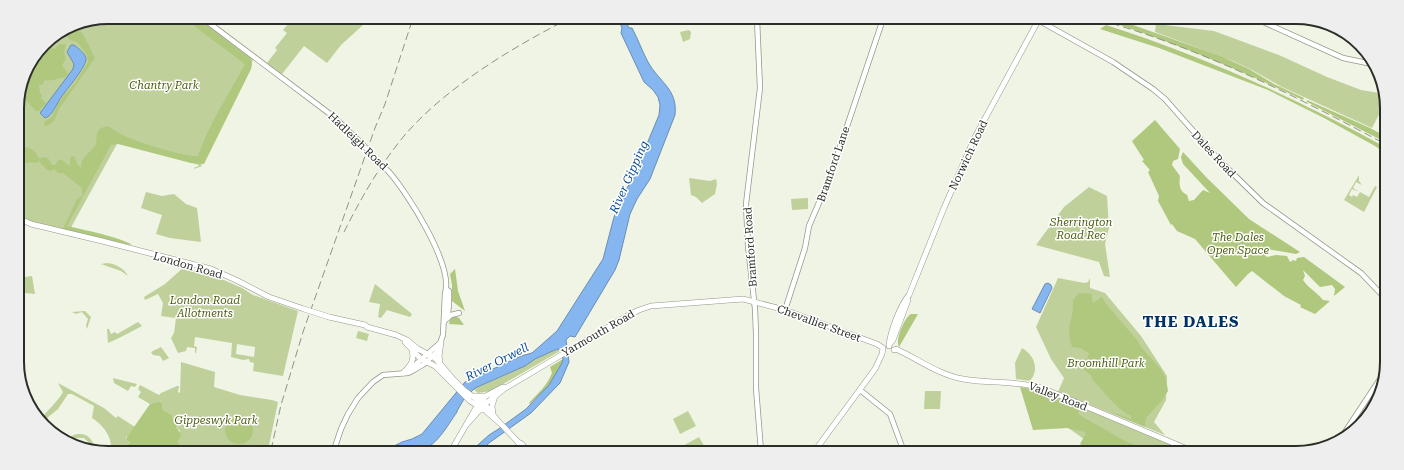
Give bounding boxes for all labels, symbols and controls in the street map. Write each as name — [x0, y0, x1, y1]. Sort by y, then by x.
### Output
park label: Chantry Park — [129, 79, 199, 92]
street label: Hadleigh Road — [325, 110, 390, 173]
street label: Norwich Road — [947, 118, 990, 192]
street label: Bramford Lane — [814, 125, 852, 204]
street label: Dales Road — [1189, 128, 1238, 180]
water label: River Gipping — [606, 138, 651, 217]
street label: Bramford Road — [741, 207, 760, 287]
park label: Sherrington Road Rec — [1049, 216, 1112, 242]
park label: The Dales Open Space — [1207, 231, 1269, 257]
street label: London Road — [152, 249, 224, 282]
park label: London Road Allotments — [169, 294, 240, 320]
street label: Chevallier Street — [775, 302, 863, 345]
street label: Yarmouth Road — [560, 307, 637, 360]
district label: THE DALES — [1143, 313, 1239, 331]
water label: River Orwell — [462, 340, 531, 384]
park label: Broomhill Park — [1066, 357, 1145, 370]
street label: Valley Road — [1027, 379, 1089, 414]
park label: Gippeswyk Park — [174, 414, 258, 427]

